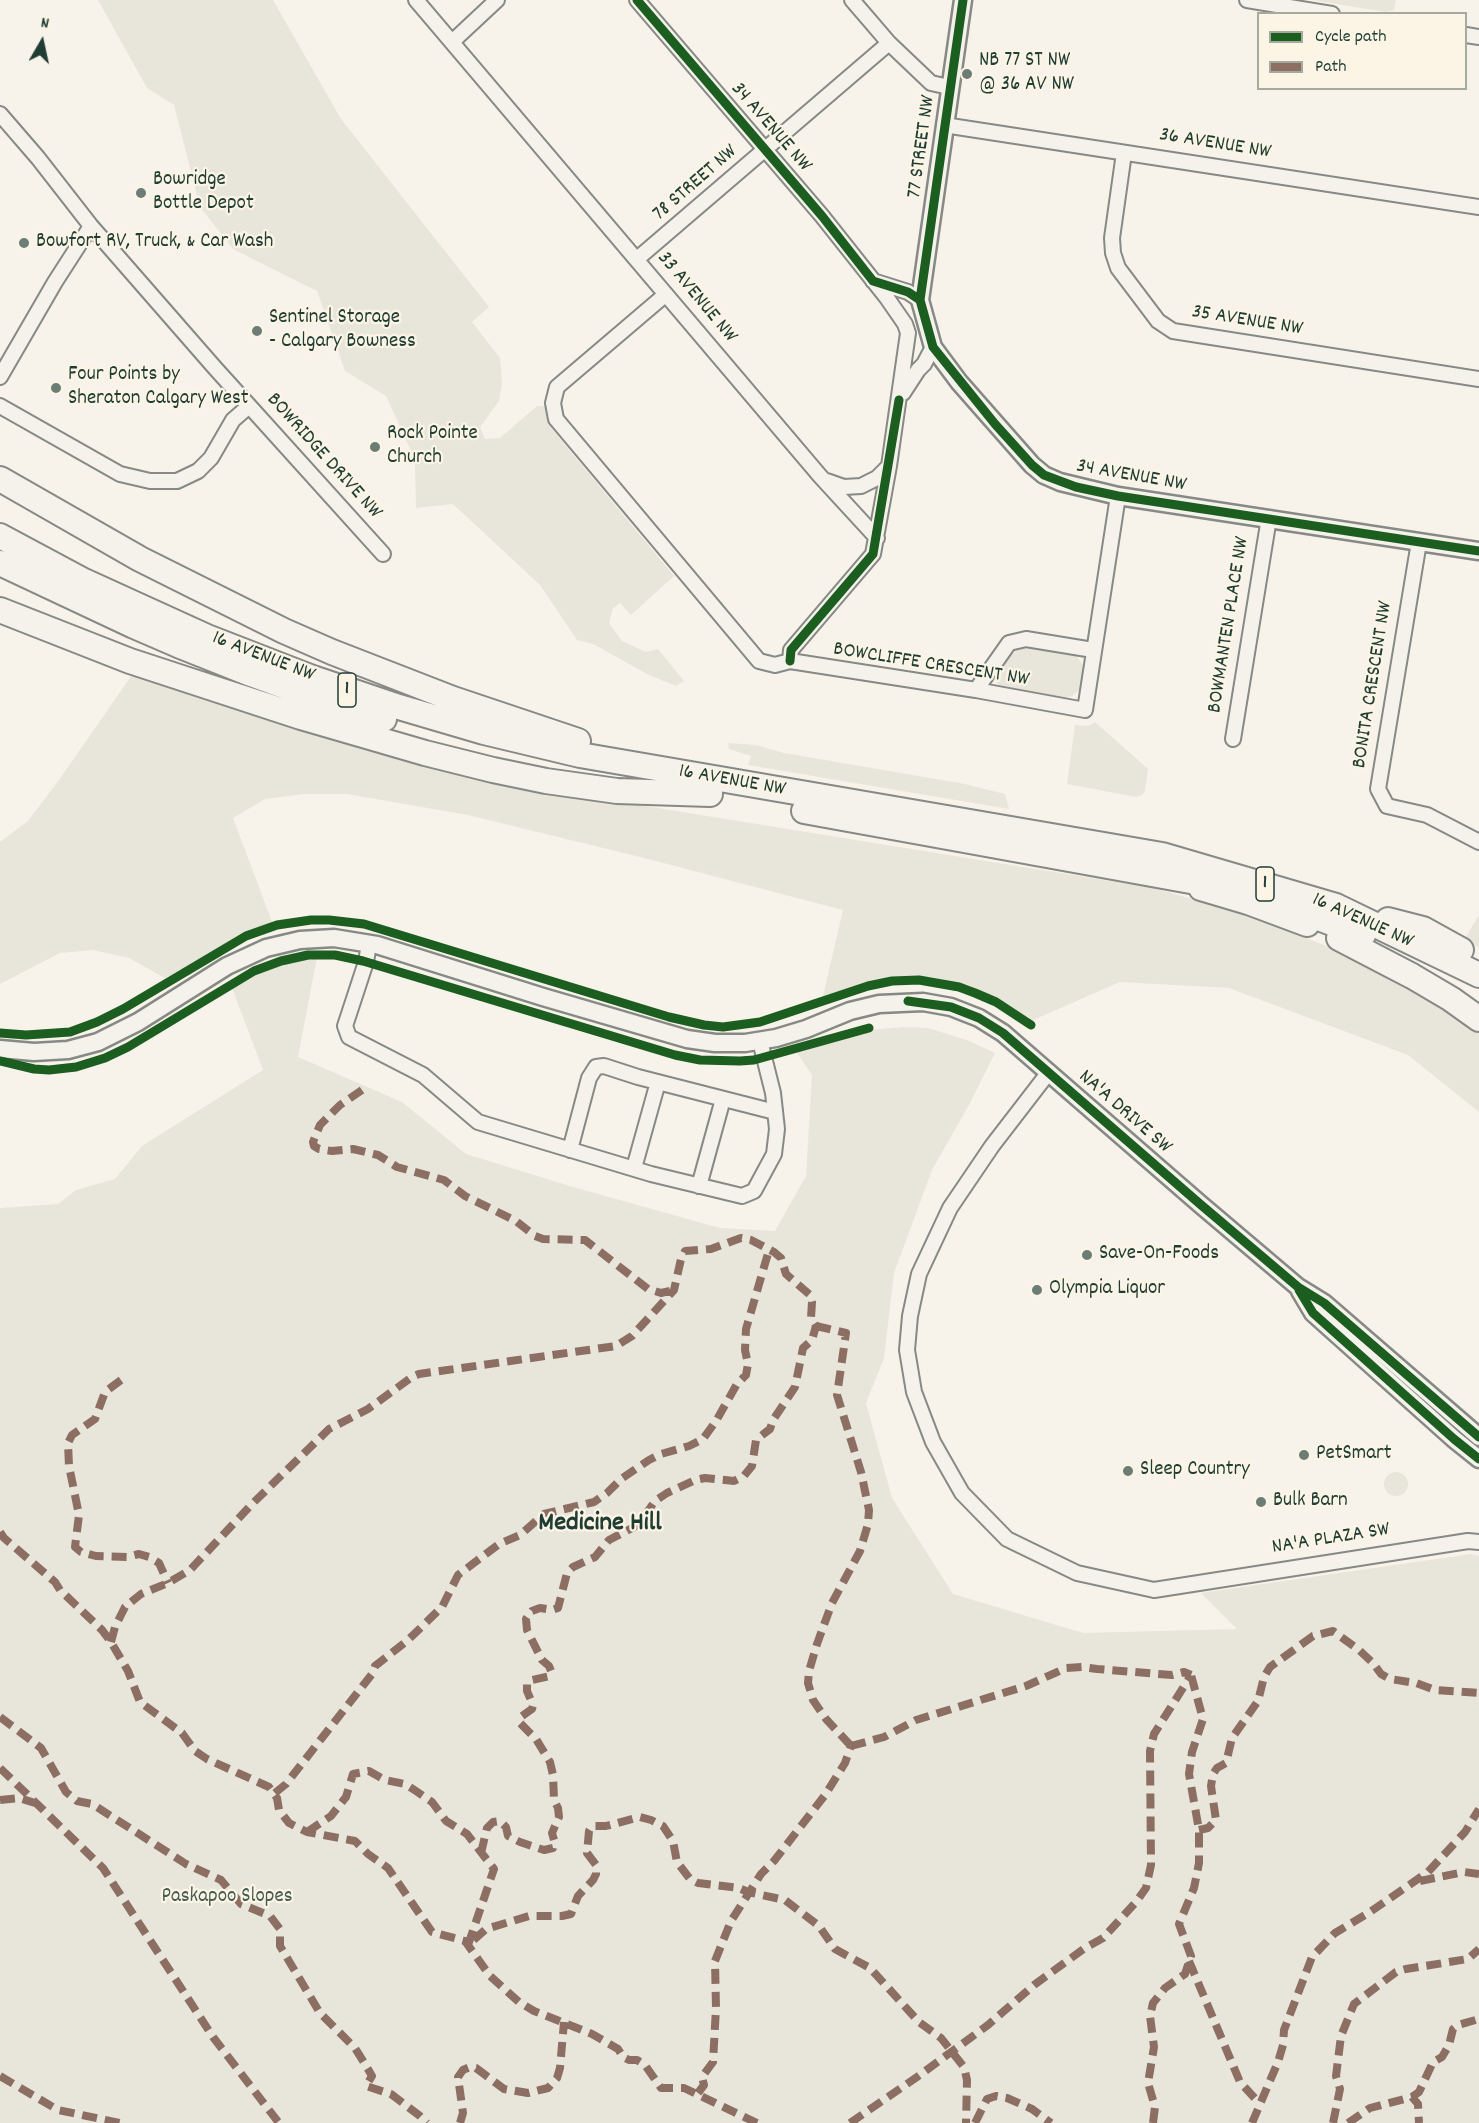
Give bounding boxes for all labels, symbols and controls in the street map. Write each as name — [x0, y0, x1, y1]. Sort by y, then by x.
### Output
north arrow — [12, 12, 72, 72]
text: N — [39, 12, 51, 36]
legend — [1257, 12, 1467, 90]
text: Cycle path — [1315, 25, 1386, 50]
place label: NB 77 ST NW @ 36 AV NW — [979, 49, 1074, 99]
text: Path — [1315, 55, 1347, 80]
marker: NB 77 ST NW @ 36 AV NW — [960, 67, 974, 81]
street label: 34 AVENUE NW — [724, 78, 816, 178]
street label: 77 STREET NW — [903, 94, 943, 200]
street label: 36 AVENUE NW — [1157, 124, 1273, 166]
street label: 78 STREET NW — [649, 140, 743, 228]
place label: Bowridge Bottle Depot — [153, 168, 254, 218]
marker: Bowridge Bottle Depot — [134, 186, 148, 200]
place label: Bowfort RV, Truck, & Car Wash — [36, 230, 273, 256]
marker: Bowfort RV, Truck, & Car Wash — [17, 236, 31, 250]
street label: 33 AVENUE NW — [650, 247, 742, 349]
street label: 35 AVENUE NW — [1190, 301, 1304, 343]
place label: Sentinel Storage - Calgary Bowness — [269, 306, 416, 356]
marker: Sentinel Storage - Calgary Bowness — [250, 324, 264, 338]
place label: Four Points by Sheraton Calgary West — [68, 363, 249, 413]
marker: Four Points by Sheraton Calgary West — [49, 381, 63, 395]
street label: BOWRIDGE DRIVE NW — [260, 389, 386, 525]
place label: Rock Pointe Church — [387, 422, 478, 472]
marker: Rock Pointe Church — [368, 440, 382, 454]
street label: 34 AVENUE NW — [1074, 455, 1188, 499]
street label: BOWMANTEN PLACE NW — [1204, 535, 1256, 715]
street label: BONITA CRESCENT NW — [1348, 600, 1400, 770]
street label: 16 AVENUE NW — [208, 627, 318, 689]
street label: BOWCLIFFE CRESCENT NW — [831, 638, 1031, 694]
road number: 1 — [338, 673, 356, 707]
street label: 16 AVENUE NW — [677, 760, 787, 804]
road number: 1 — [1256, 867, 1274, 901]
street label: 16 AVENUE NW — [1308, 889, 1416, 955]
street label: NA'A DRIVE SW — [1072, 1066, 1176, 1160]
place label: Save-On-Foods — [1099, 1242, 1219, 1268]
marker: Save-On-Foods — [1080, 1248, 1094, 1262]
place label: Olympia Liquor — [1049, 1277, 1165, 1303]
marker: Olympia Liquor — [1030, 1283, 1044, 1297]
place label: PetSmart — [1316, 1442, 1392, 1468]
marker: PetSmart — [1297, 1448, 1311, 1462]
place label: Sleep Country — [1140, 1458, 1250, 1484]
marker: Sleep Country — [1121, 1464, 1135, 1478]
place label: Bulk Barn — [1273, 1489, 1348, 1515]
marker: Bulk Barn — [1254, 1495, 1268, 1509]
district label: Medicine Hill — [538, 1509, 662, 1541]
street label: NA'A PLAZA SW — [1270, 1518, 1392, 1562]
park label: Paskapoo Slopes — [161, 1885, 293, 1911]

